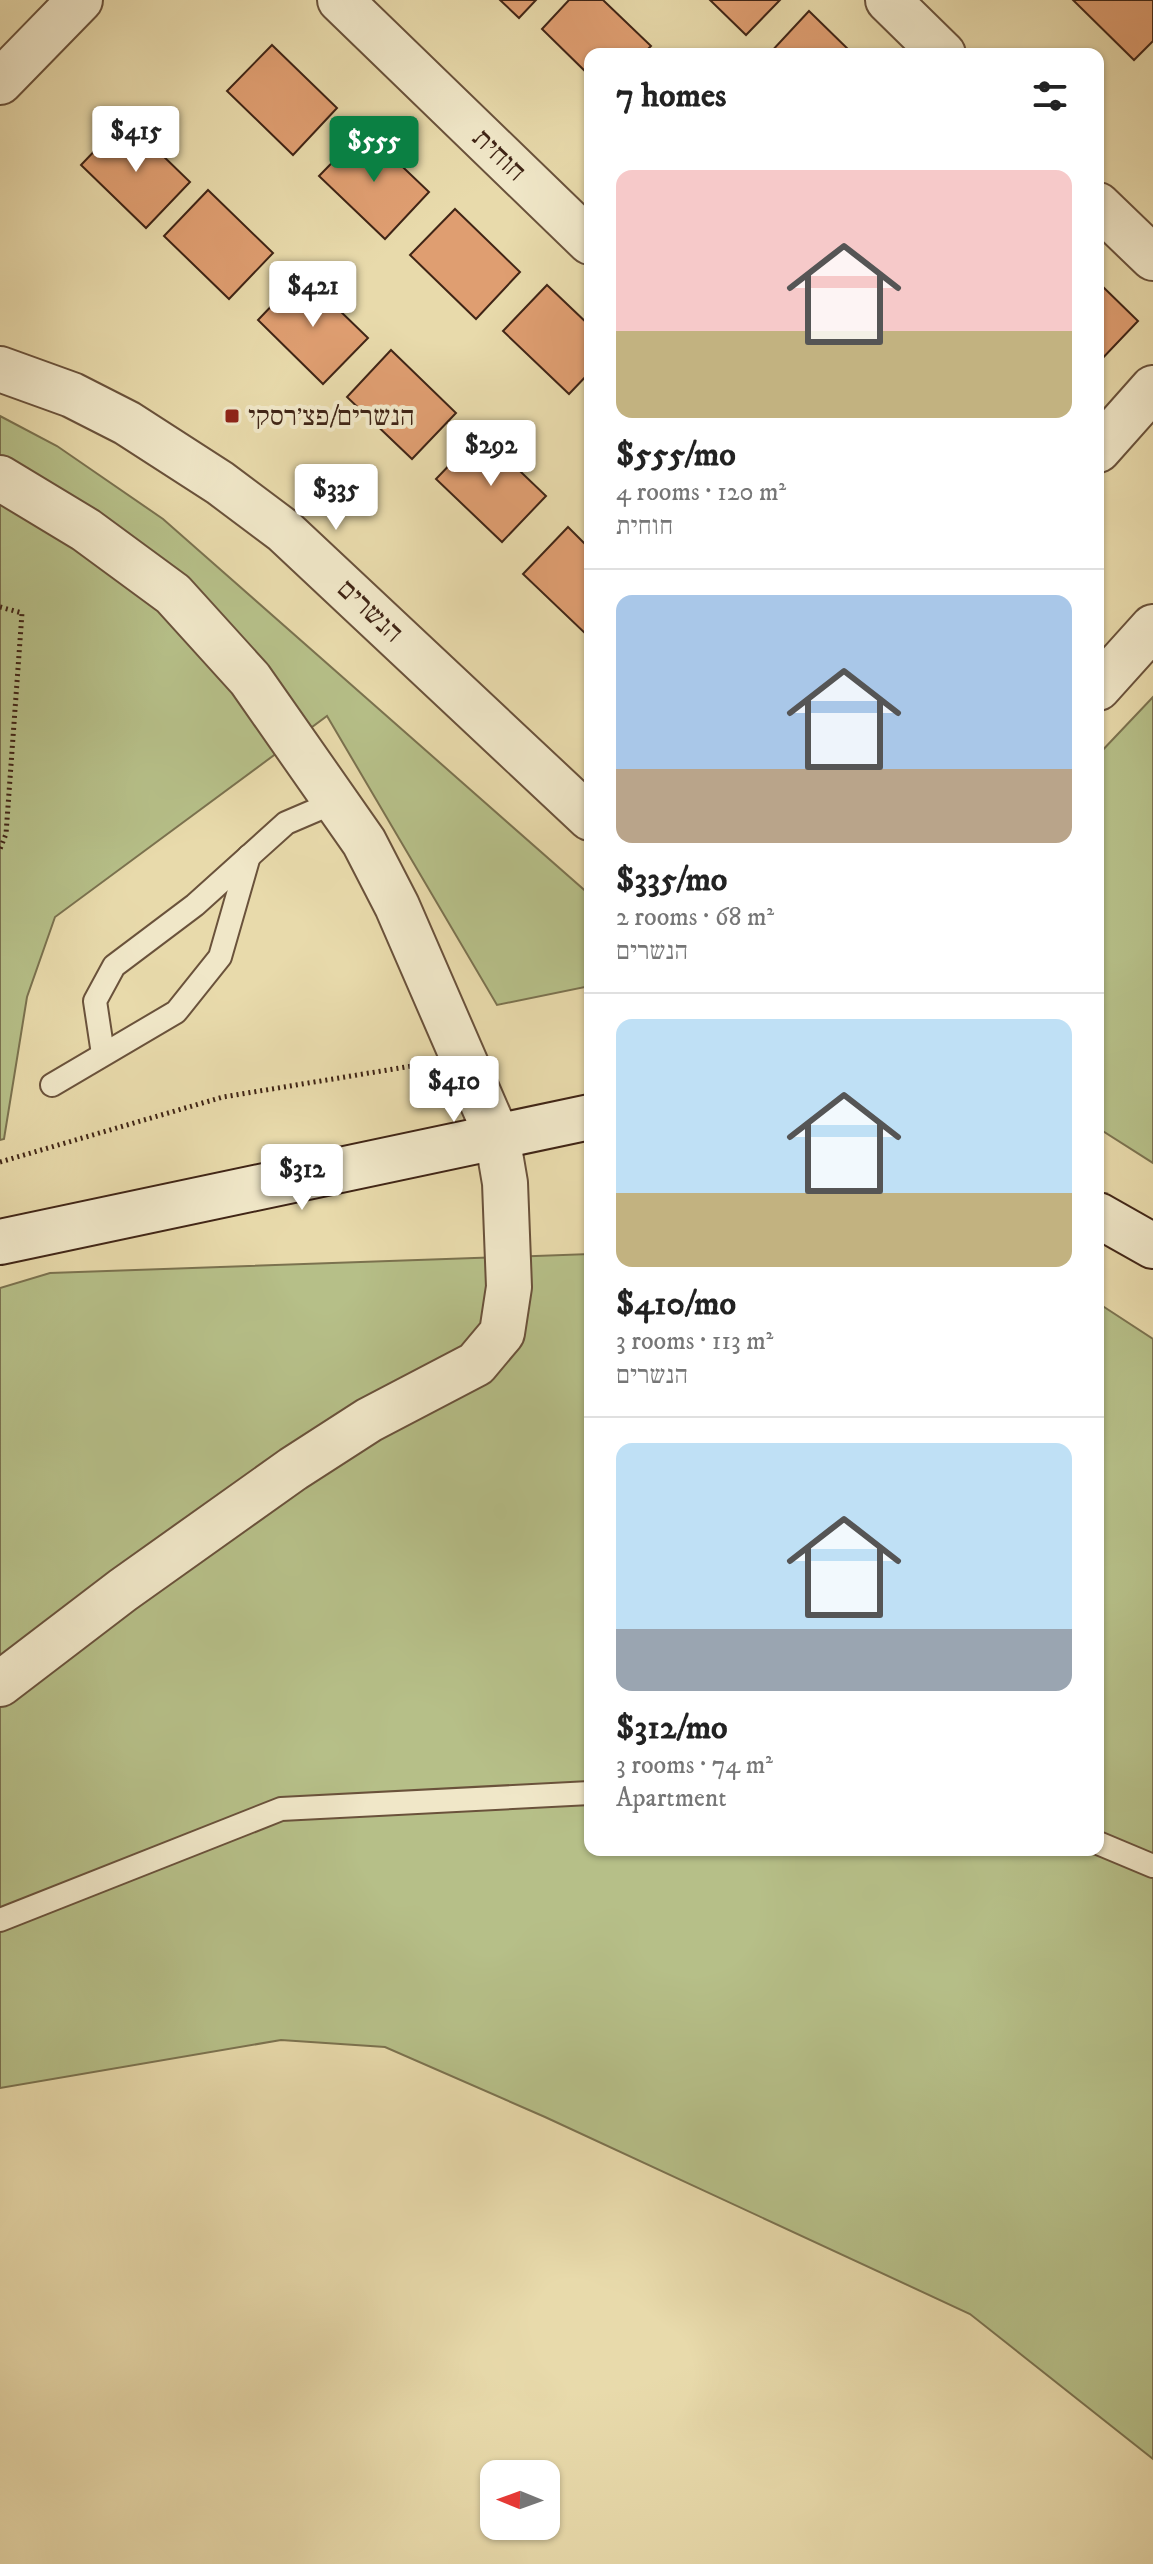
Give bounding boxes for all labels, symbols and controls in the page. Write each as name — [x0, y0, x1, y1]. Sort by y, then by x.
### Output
icon: filters — [1028, 74, 1072, 118]
text: 7 homes — [616, 75, 726, 117]
pin: $415 — [89, 106, 183, 174]
text: $415 — [110, 115, 162, 148]
pin: $555 — [327, 116, 421, 184]
street label: חוחית — [465, 121, 533, 189]
text: $555 — [348, 125, 400, 158]
icon: home — [772, 222, 916, 366]
pin: $421 — [266, 261, 360, 329]
text: $421 — [287, 270, 339, 303]
place label: הנשרים/פצ׳רסקי — [248, 399, 415, 434]
marker: הנשרים/פצ׳רסקי — [223, 407, 241, 425]
pin: $292 — [444, 420, 538, 488]
text: $292 — [465, 429, 517, 462]
text: $555/mo — [616, 434, 736, 476]
pin: $335 — [289, 464, 383, 532]
text: $335 — [313, 473, 359, 506]
text: 4 rooms · 120 m² — [616, 476, 786, 509]
text: חוחית — [616, 510, 673, 543]
street label: הנשרים — [330, 572, 410, 650]
icon: home — [772, 647, 916, 791]
text: $335/mo — [616, 859, 727, 901]
text: 2 rooms · 68 m² — [616, 901, 774, 934]
text: הנשרים — [616, 935, 688, 968]
pin: $410 — [407, 1056, 501, 1124]
text: $410 — [428, 1065, 480, 1098]
icon: home — [772, 1071, 916, 1215]
pin: $312 — [255, 1144, 349, 1212]
text: $312 — [279, 1153, 325, 1186]
text: $410/mo — [616, 1283, 736, 1325]
text: 3 rooms · 113 m² — [616, 1325, 773, 1358]
text: הנשרים — [616, 1359, 688, 1392]
icon: home — [772, 1495, 916, 1639]
text: $312/mo — [616, 1707, 728, 1749]
text: 3 rooms · 74 m² — [616, 1749, 773, 1782]
text: Apartment — [616, 1782, 727, 1815]
north arrow — [480, 2460, 560, 2540]
map controls — [480, 2460, 560, 2540]

